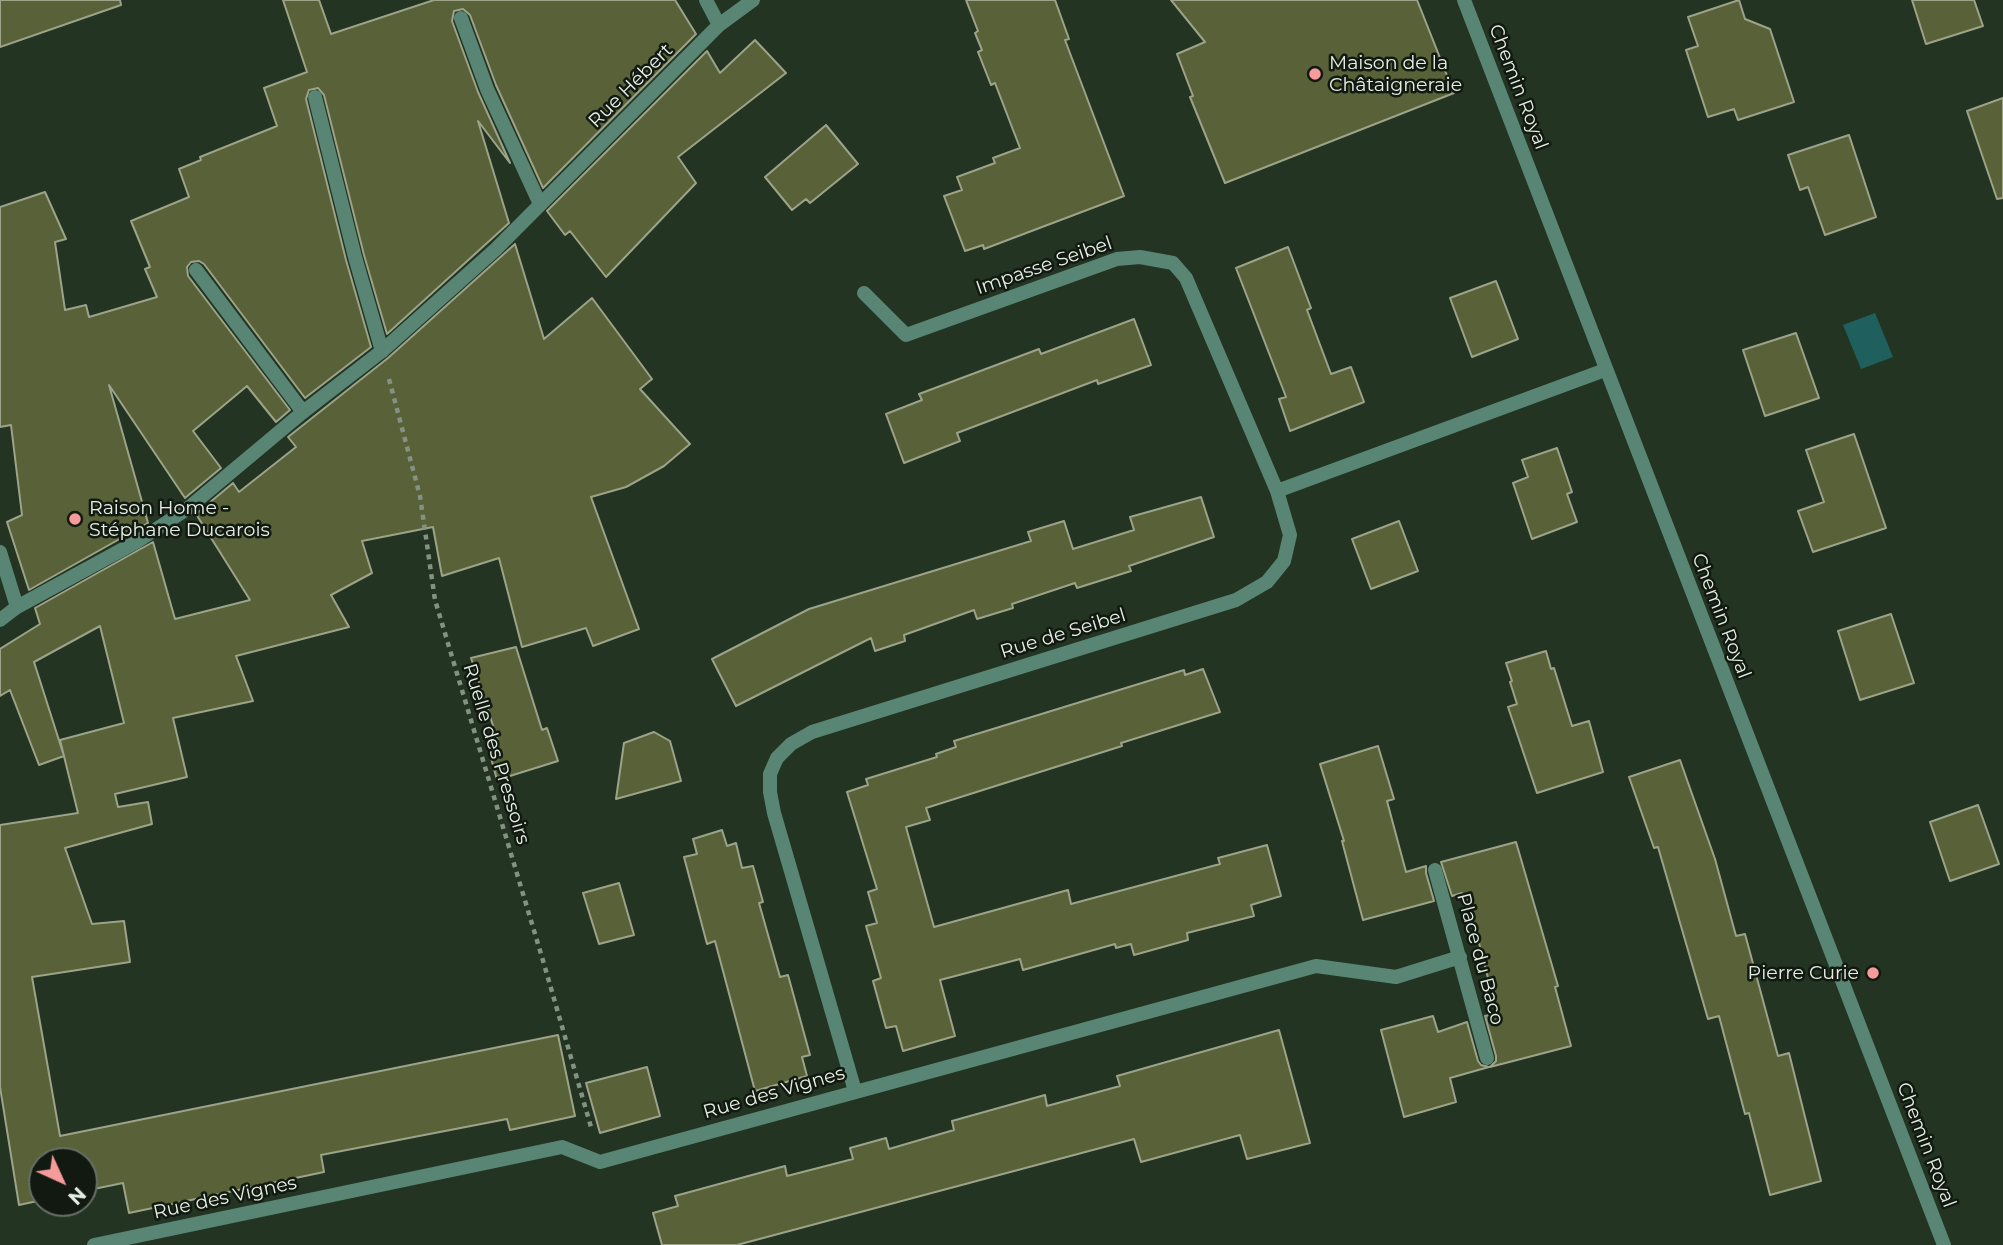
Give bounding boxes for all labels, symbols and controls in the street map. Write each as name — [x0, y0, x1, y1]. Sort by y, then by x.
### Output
street label: Chemin Royal — [1484, 21, 1552, 153]
street label: Rue Hébert — [584, 39, 678, 133]
place label: Maison de la Châtaigneraie — [1329, 52, 1462, 96]
marker: Maison de la Châtaigneraie — [1307, 66, 1323, 82]
street label: Impasse Seibel — [973, 232, 1115, 300]
place label: Raison Home - Stéphane Ducarois — [89, 497, 270, 541]
marker: Raison Home - Stéphane Ducarois — [67, 511, 83, 527]
street label: Chemin Royal — [1687, 550, 1755, 682]
street label: Rue de Seibel — [997, 604, 1129, 664]
street label: Ruelle des Pressoirs — [458, 661, 534, 847]
street label: Place du Baco — [1451, 891, 1509, 1027]
place label: Pierre Curie — [1748, 962, 1859, 984]
marker: Pierre Curie — [1865, 965, 1881, 981]
street label: Rue des Vignes — [701, 1062, 847, 1124]
street label: Chemin Royal — [1892, 1079, 1960, 1211]
north arrow — [28, 1147, 98, 1217]
street label: Rue des Vignes — [151, 1172, 299, 1224]
text: N — [63, 1182, 90, 1209]

